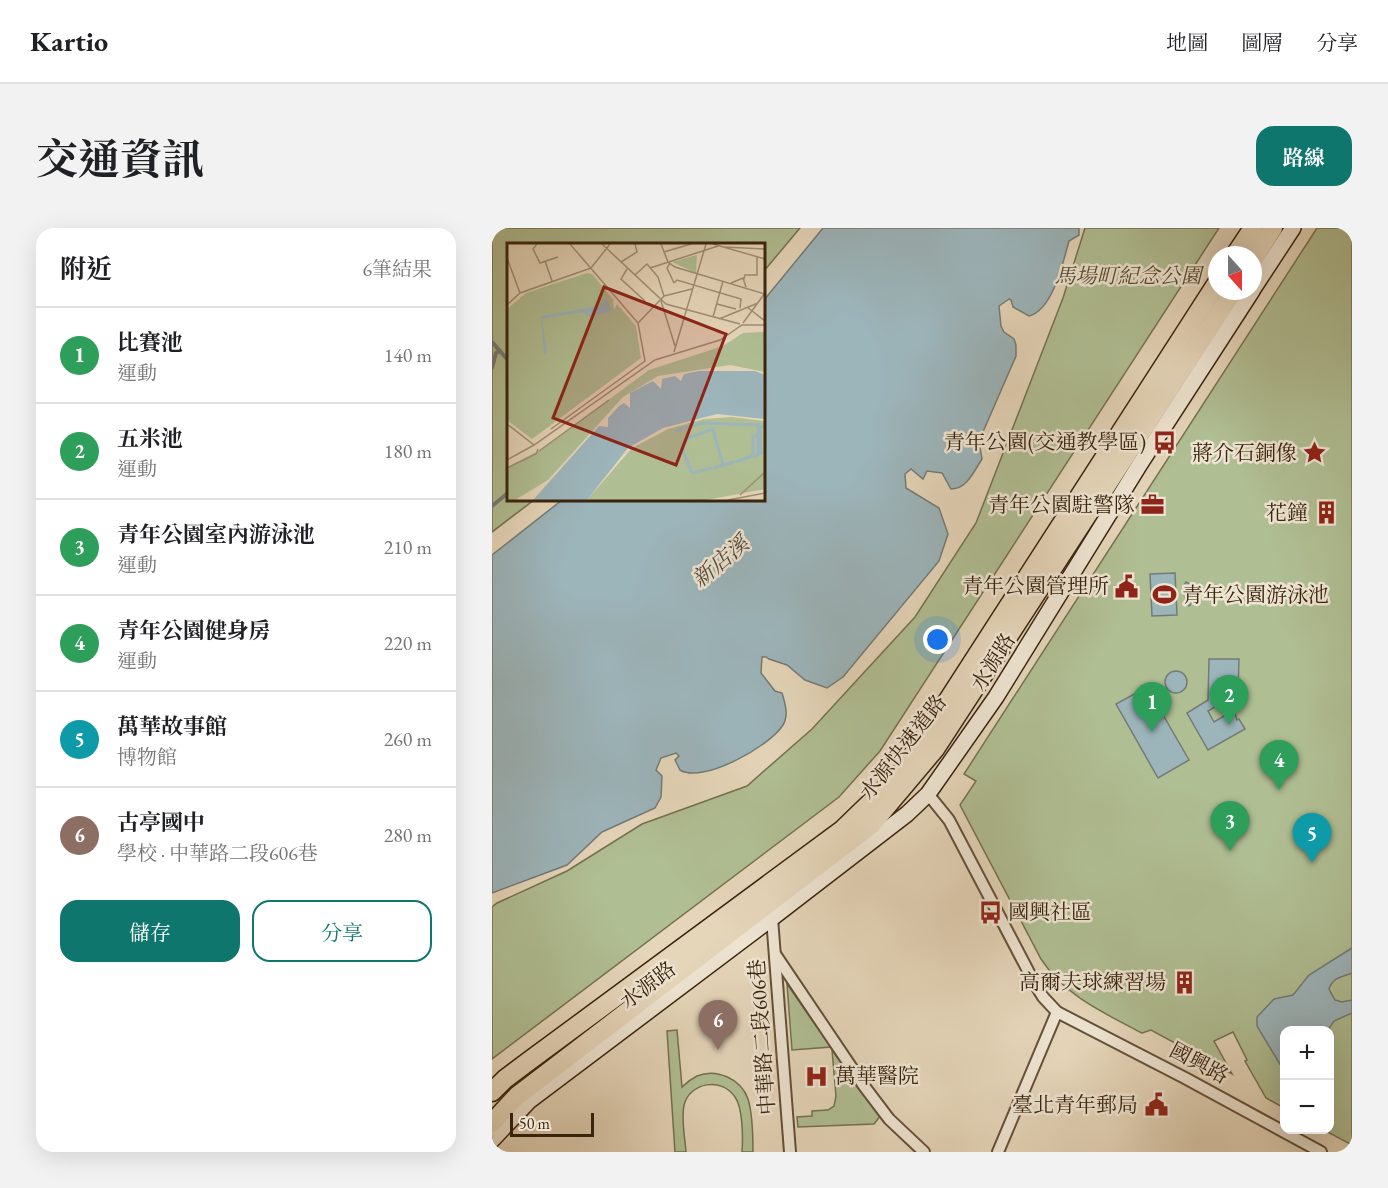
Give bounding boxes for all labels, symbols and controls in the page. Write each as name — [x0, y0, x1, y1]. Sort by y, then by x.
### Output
text: Kartio — [30, 23, 108, 59]
text: 地圖 — [1166, 29, 1208, 56]
text: 圖層 — [1241, 29, 1283, 56]
text: 分享 — [1316, 29, 1358, 56]
button: 路線 — [1256, 126, 1352, 186]
text: 交通資訊 — [36, 132, 204, 187]
inset map — [507, 243, 765, 501]
north arrow — [1208, 246, 1262, 300]
text: 附近 — [60, 252, 112, 286]
text: 6筆結果 — [362, 256, 432, 282]
park label: 馬場町紀念公園 — [1055, 262, 1204, 289]
text: 比賽池 — [117, 328, 183, 357]
text: 1 — [74, 342, 85, 368]
text: 140 m — [384, 342, 432, 368]
text: 運動 — [117, 360, 157, 386]
text: 五米池 — [117, 424, 183, 453]
place label: 青年公園(交通教學區) — [944, 428, 1146, 455]
bus stop icon: 青年公園(交通教學區) — [1151, 429, 1177, 455]
text: 2 — [74, 438, 85, 464]
text: 180 m — [384, 438, 432, 464]
place label: 蔣介石銅像 — [1192, 439, 1297, 466]
place icon: 蔣介石銅像 — [1302, 440, 1328, 466]
text: 運動 — [117, 456, 157, 482]
place label: 青年公園駐警隊 — [988, 491, 1135, 518]
office icon: 青年公園駐警隊 — [1140, 492, 1166, 518]
place label: 花鐘 — [1266, 499, 1308, 526]
building icon: 花鐘 — [1313, 500, 1339, 526]
text: 青年公園室內游泳池 — [117, 520, 315, 549]
water label: 新店溪 — [686, 528, 756, 594]
text: 3 — [74, 534, 85, 560]
text: 210 m — [384, 534, 432, 560]
text: 運動 — [117, 552, 157, 578]
place label: 青年公園管理所 — [962, 572, 1109, 599]
public building icon: 青年公園管理所 — [1114, 573, 1140, 599]
place label: 青年公園游泳池 — [1182, 581, 1329, 608]
sports icon: 青年公園游泳池 — [1151, 582, 1177, 608]
text: 青年公園健身房 — [117, 616, 271, 645]
your location — [923, 625, 952, 654]
street label: 水源路 — [964, 628, 1021, 696]
text: 4 — [74, 630, 85, 656]
text: 220 m — [384, 630, 432, 656]
text: 運動 — [117, 648, 157, 674]
pin: 2 — [1210, 676, 1248, 725]
pin: 1 — [1132, 682, 1172, 732]
street label: 水源快速道路 — [853, 689, 952, 805]
text: 萬華故事館 — [117, 712, 227, 741]
text: 5 — [74, 726, 85, 752]
text: 260 m — [384, 726, 432, 752]
pin: 4 — [1260, 740, 1298, 790]
text: 博物館 — [117, 744, 177, 770]
pin: 3 — [1210, 802, 1250, 851]
text: 古亭國中 — [117, 808, 205, 837]
pin: 5 — [1292, 814, 1332, 863]
text: 6 — [74, 822, 85, 848]
text: 280 m — [384, 822, 432, 848]
text: 學校 · 中華路二段606巷 — [117, 840, 318, 866]
place label: 國興社區 — [1008, 898, 1092, 925]
bus stop icon: 國興社區 — [977, 899, 1003, 925]
button: 儲存 — [60, 900, 240, 962]
button: 分享 — [252, 900, 432, 962]
street label: 水源路 — [614, 955, 681, 1014]
street label: 中華路二段606巷 — [743, 958, 780, 1116]
place label: 高爾夫球練習場 — [1019, 968, 1166, 995]
building icon: 高爾夫球練習場 — [1171, 969, 1197, 995]
pin: 6 — [698, 1000, 738, 1050]
map controls — [1280, 1026, 1334, 1134]
button: + — [1280, 1026, 1334, 1080]
street label: 國興路 — [1165, 1036, 1233, 1089]
place label: 萬華醫院 — [835, 1062, 919, 1089]
hospital icon: 萬華醫院 — [804, 1063, 830, 1089]
button: − — [1280, 1080, 1334, 1134]
place label: 臺北青年郵局 — [1012, 1091, 1138, 1118]
public building icon: 臺北青年郵局 — [1143, 1092, 1169, 1118]
scale bar — [510, 1110, 594, 1138]
text: 50 m — [519, 1113, 550, 1134]

